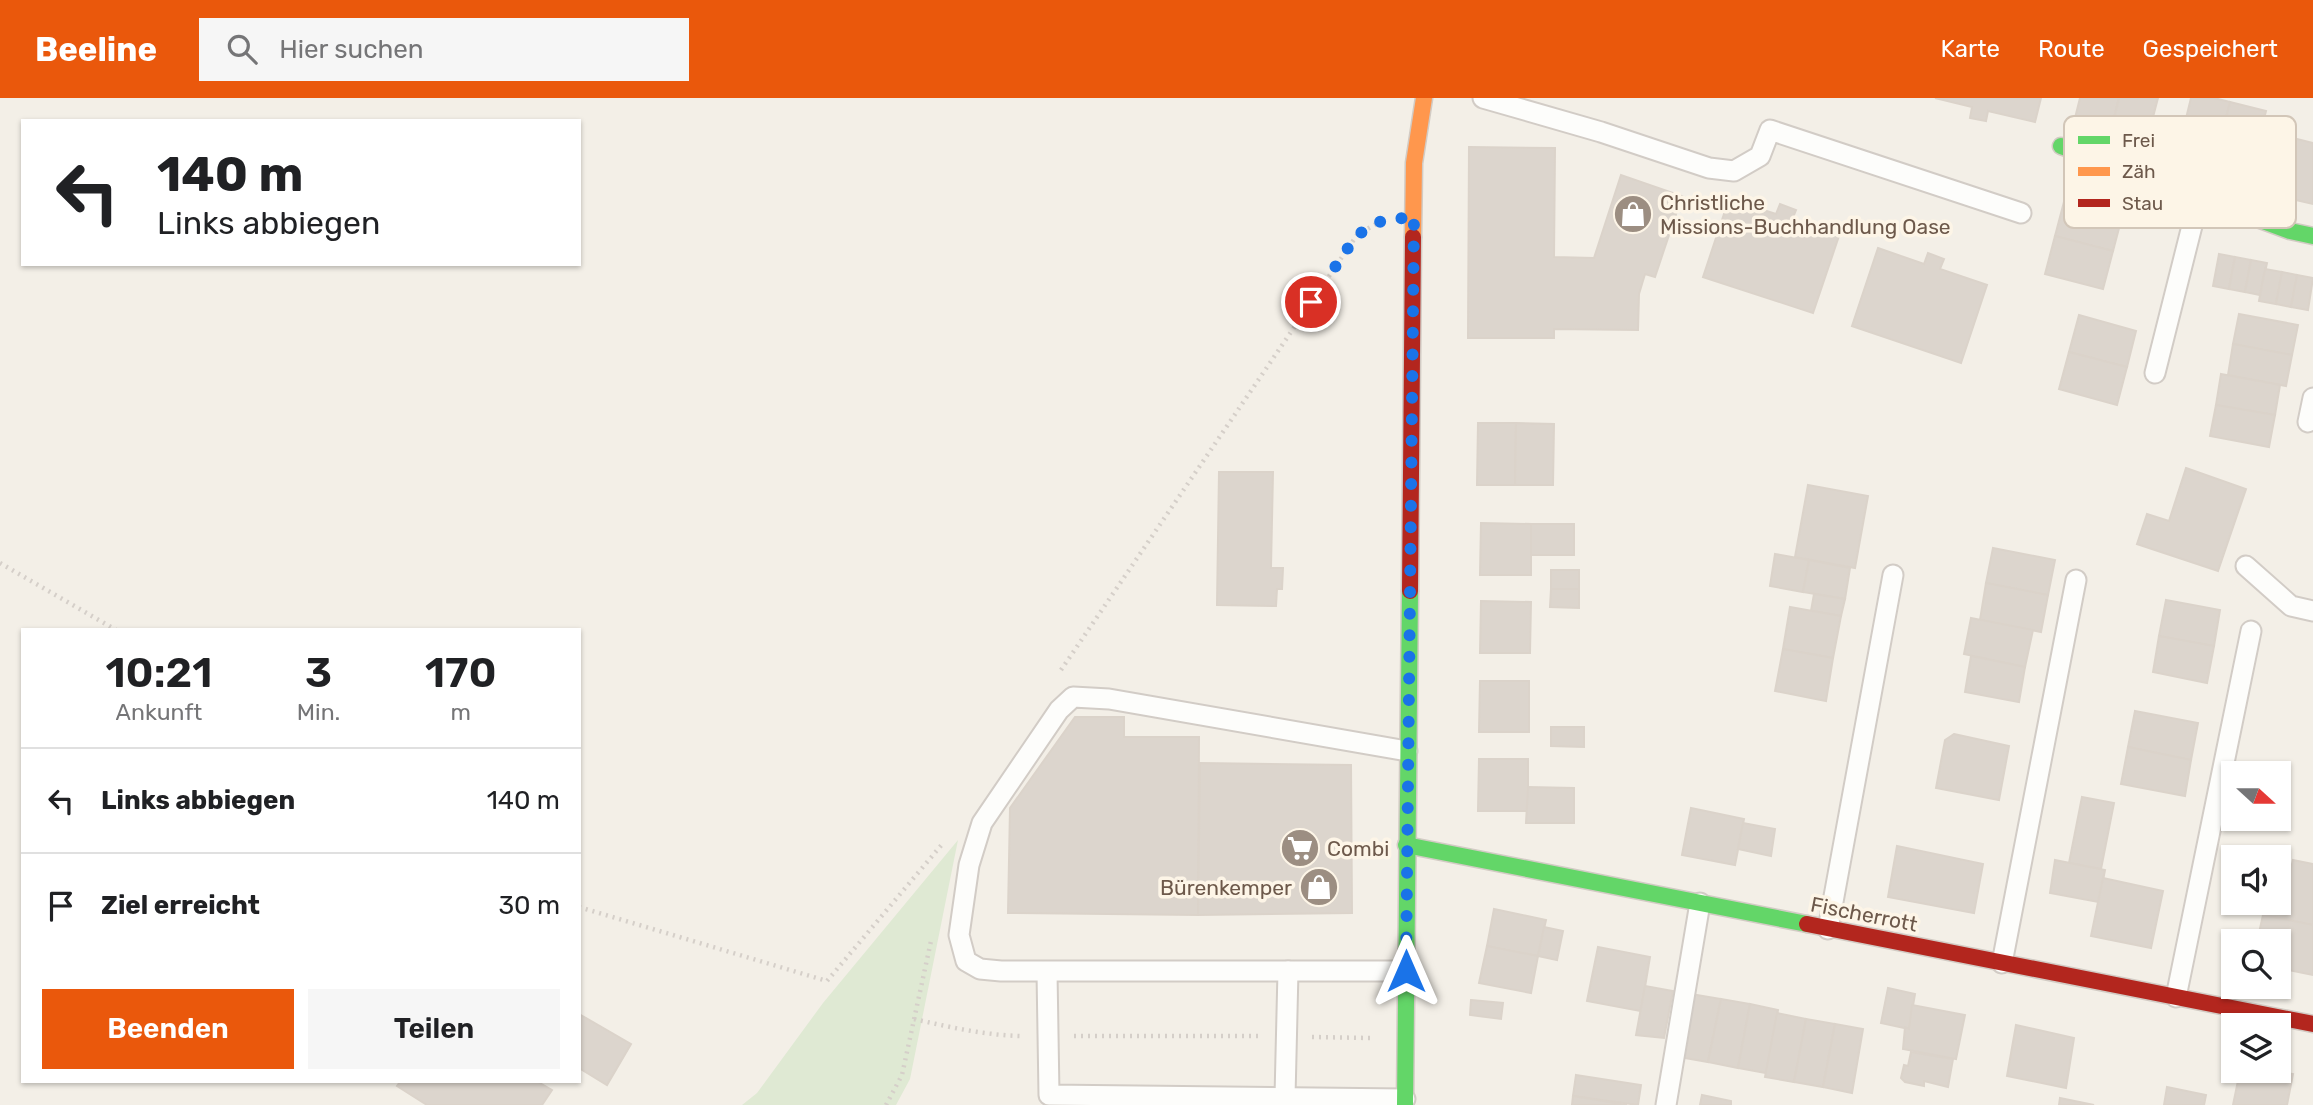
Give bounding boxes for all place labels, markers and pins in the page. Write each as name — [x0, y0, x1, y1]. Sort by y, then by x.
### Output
place label: Christliche Missions-Buchhandlung Oase — [1660, 190, 1951, 239]
shop icon: Christliche Missions-Buchhandlung Oase — [1612, 193, 1654, 235]
pin — [1281, 272, 1341, 332]
supermarket icon: Combi — [1279, 827, 1321, 869]
place label: Combi — [1327, 836, 1389, 861]
shop icon: Bürenkemper — [1298, 866, 1340, 908]
place label: Bürenkemper — [1160, 875, 1292, 900]

